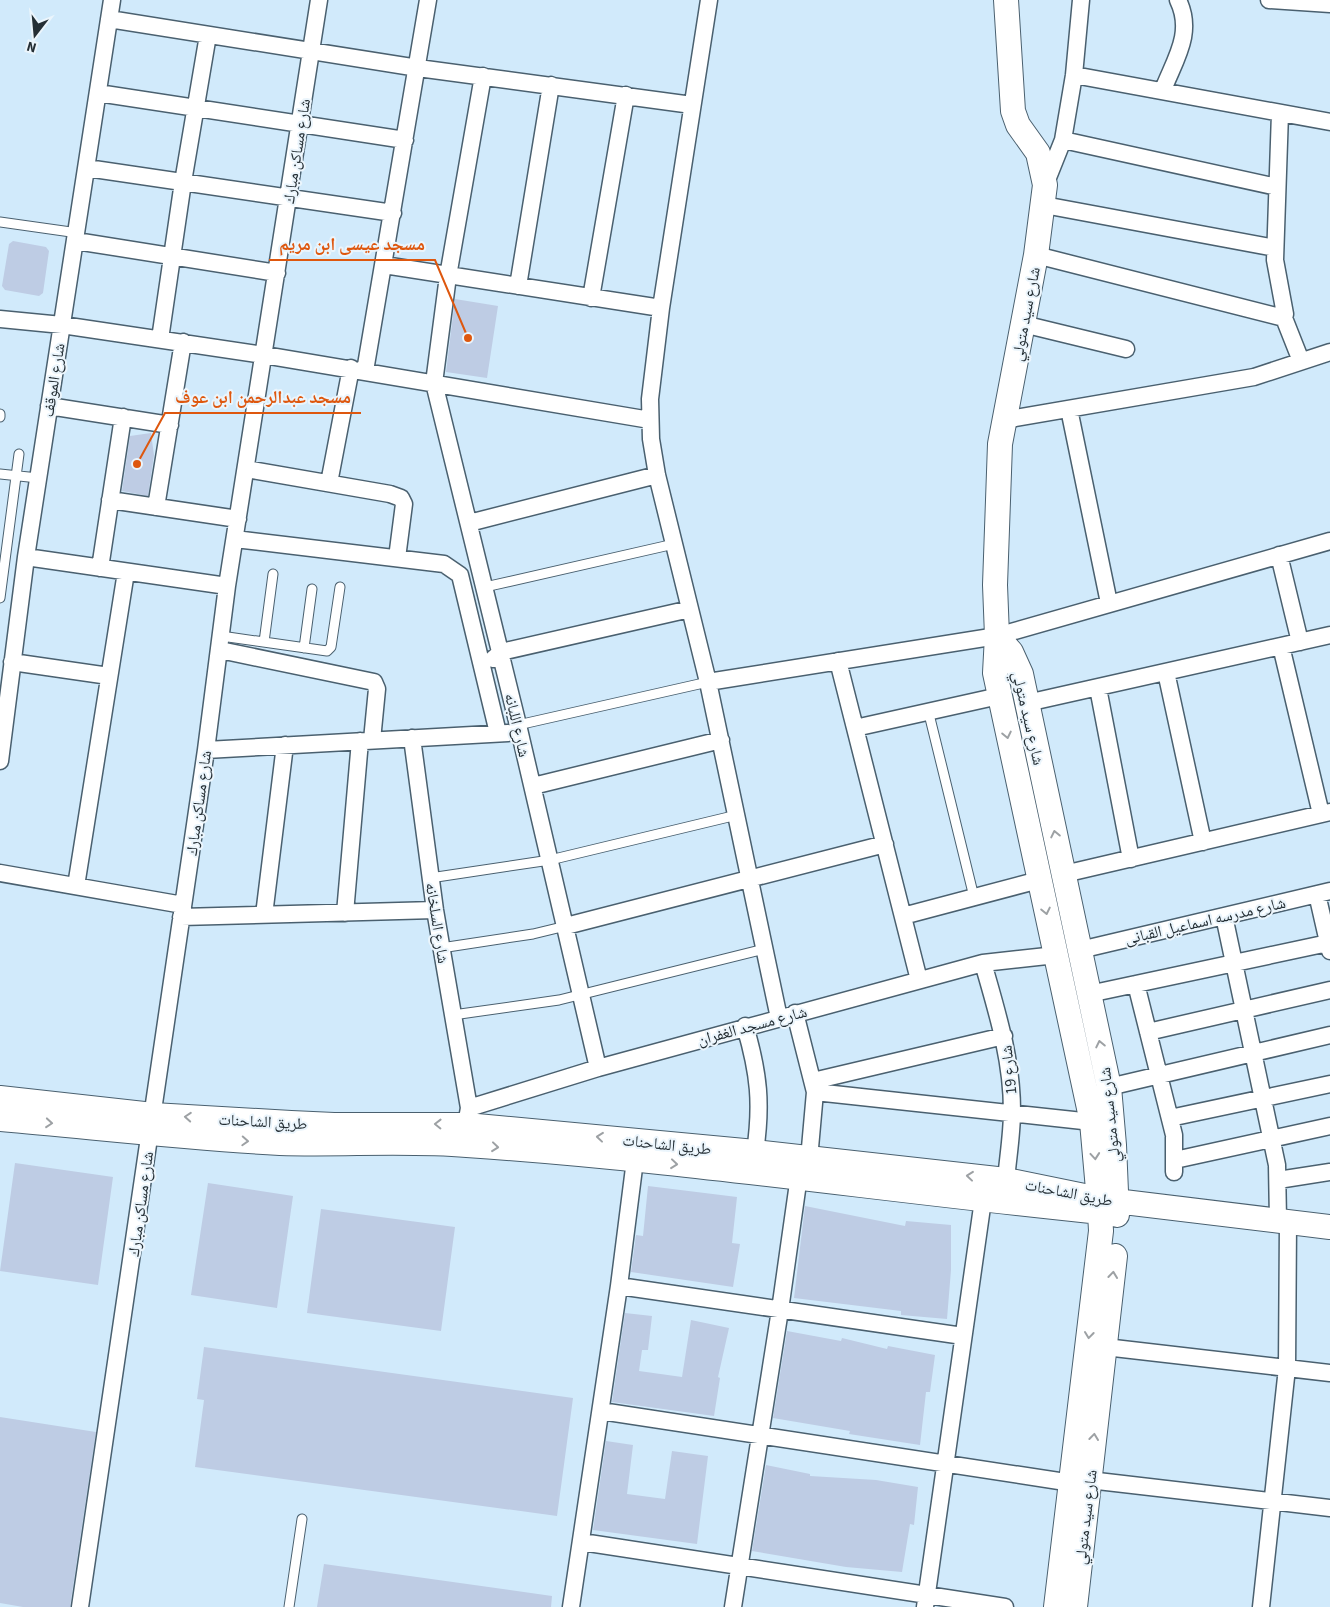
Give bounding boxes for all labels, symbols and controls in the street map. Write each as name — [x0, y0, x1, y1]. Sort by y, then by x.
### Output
north arrow — [10, 10, 60, 60]
text: N — [24, 36, 39, 57]
street label: شارع مساكن مبارك — [278, 97, 316, 205]
callout: مسجد عيسى ابن مريم — [269, 227, 435, 260]
text: مسجد عيسى ابن مريم — [279, 232, 425, 257]
street label: شارع سيد متولي — [1006, 265, 1047, 363]
street label: شارع الموقف — [37, 342, 71, 419]
callout: مسجد عبدالرحمن ابن عوف — [165, 380, 361, 413]
text: مسجد عبدالرحمن ابن عوف — [175, 385, 351, 410]
street label: شارع سيد متولي — [1006, 669, 1049, 768]
street label: شارع اللبانه — [499, 691, 535, 759]
one-way arrow — [1001, 731, 1012, 740]
street label: شارع مساكن مبارك — [181, 749, 217, 857]
one-way arrow — [1050, 830, 1061, 838]
street label: شارع السلخانه — [420, 881, 454, 965]
street label: شارع مدرسه اسماعيل القبانى — [1123, 892, 1288, 950]
one-way arrow — [1040, 907, 1051, 916]
street label: شارع مسجد الغفران — [695, 1001, 809, 1051]
one-way arrow — [1095, 1040, 1105, 1049]
street label: شارع 19 — [995, 1044, 1023, 1096]
street label: شارع سيد متولي — [1094, 1066, 1127, 1164]
street label: طريق الشاحنات — [218, 1109, 308, 1135]
one-way arrow — [184, 1111, 192, 1122]
one-way arrow — [45, 1118, 53, 1129]
one-way arrow — [433, 1119, 441, 1129]
street label: طريق الشاحنات — [621, 1129, 712, 1161]
one-way arrow — [595, 1132, 603, 1143]
one-way arrow — [242, 1135, 250, 1146]
one-way arrow — [491, 1141, 499, 1152]
street label: شارع مساكن مبارك — [123, 1150, 159, 1258]
one-way arrow — [1090, 1152, 1101, 1160]
one-way arrow — [671, 1158, 679, 1169]
one-way arrow — [966, 1171, 974, 1182]
street label: طريق الشاحنات — [1023, 1174, 1115, 1212]
one-way arrow — [1107, 1271, 1118, 1279]
one-way arrow — [1084, 1331, 1095, 1339]
one-way arrow — [1089, 1433, 1099, 1441]
street label: شارع سيد متولي — [1069, 1468, 1104, 1566]

